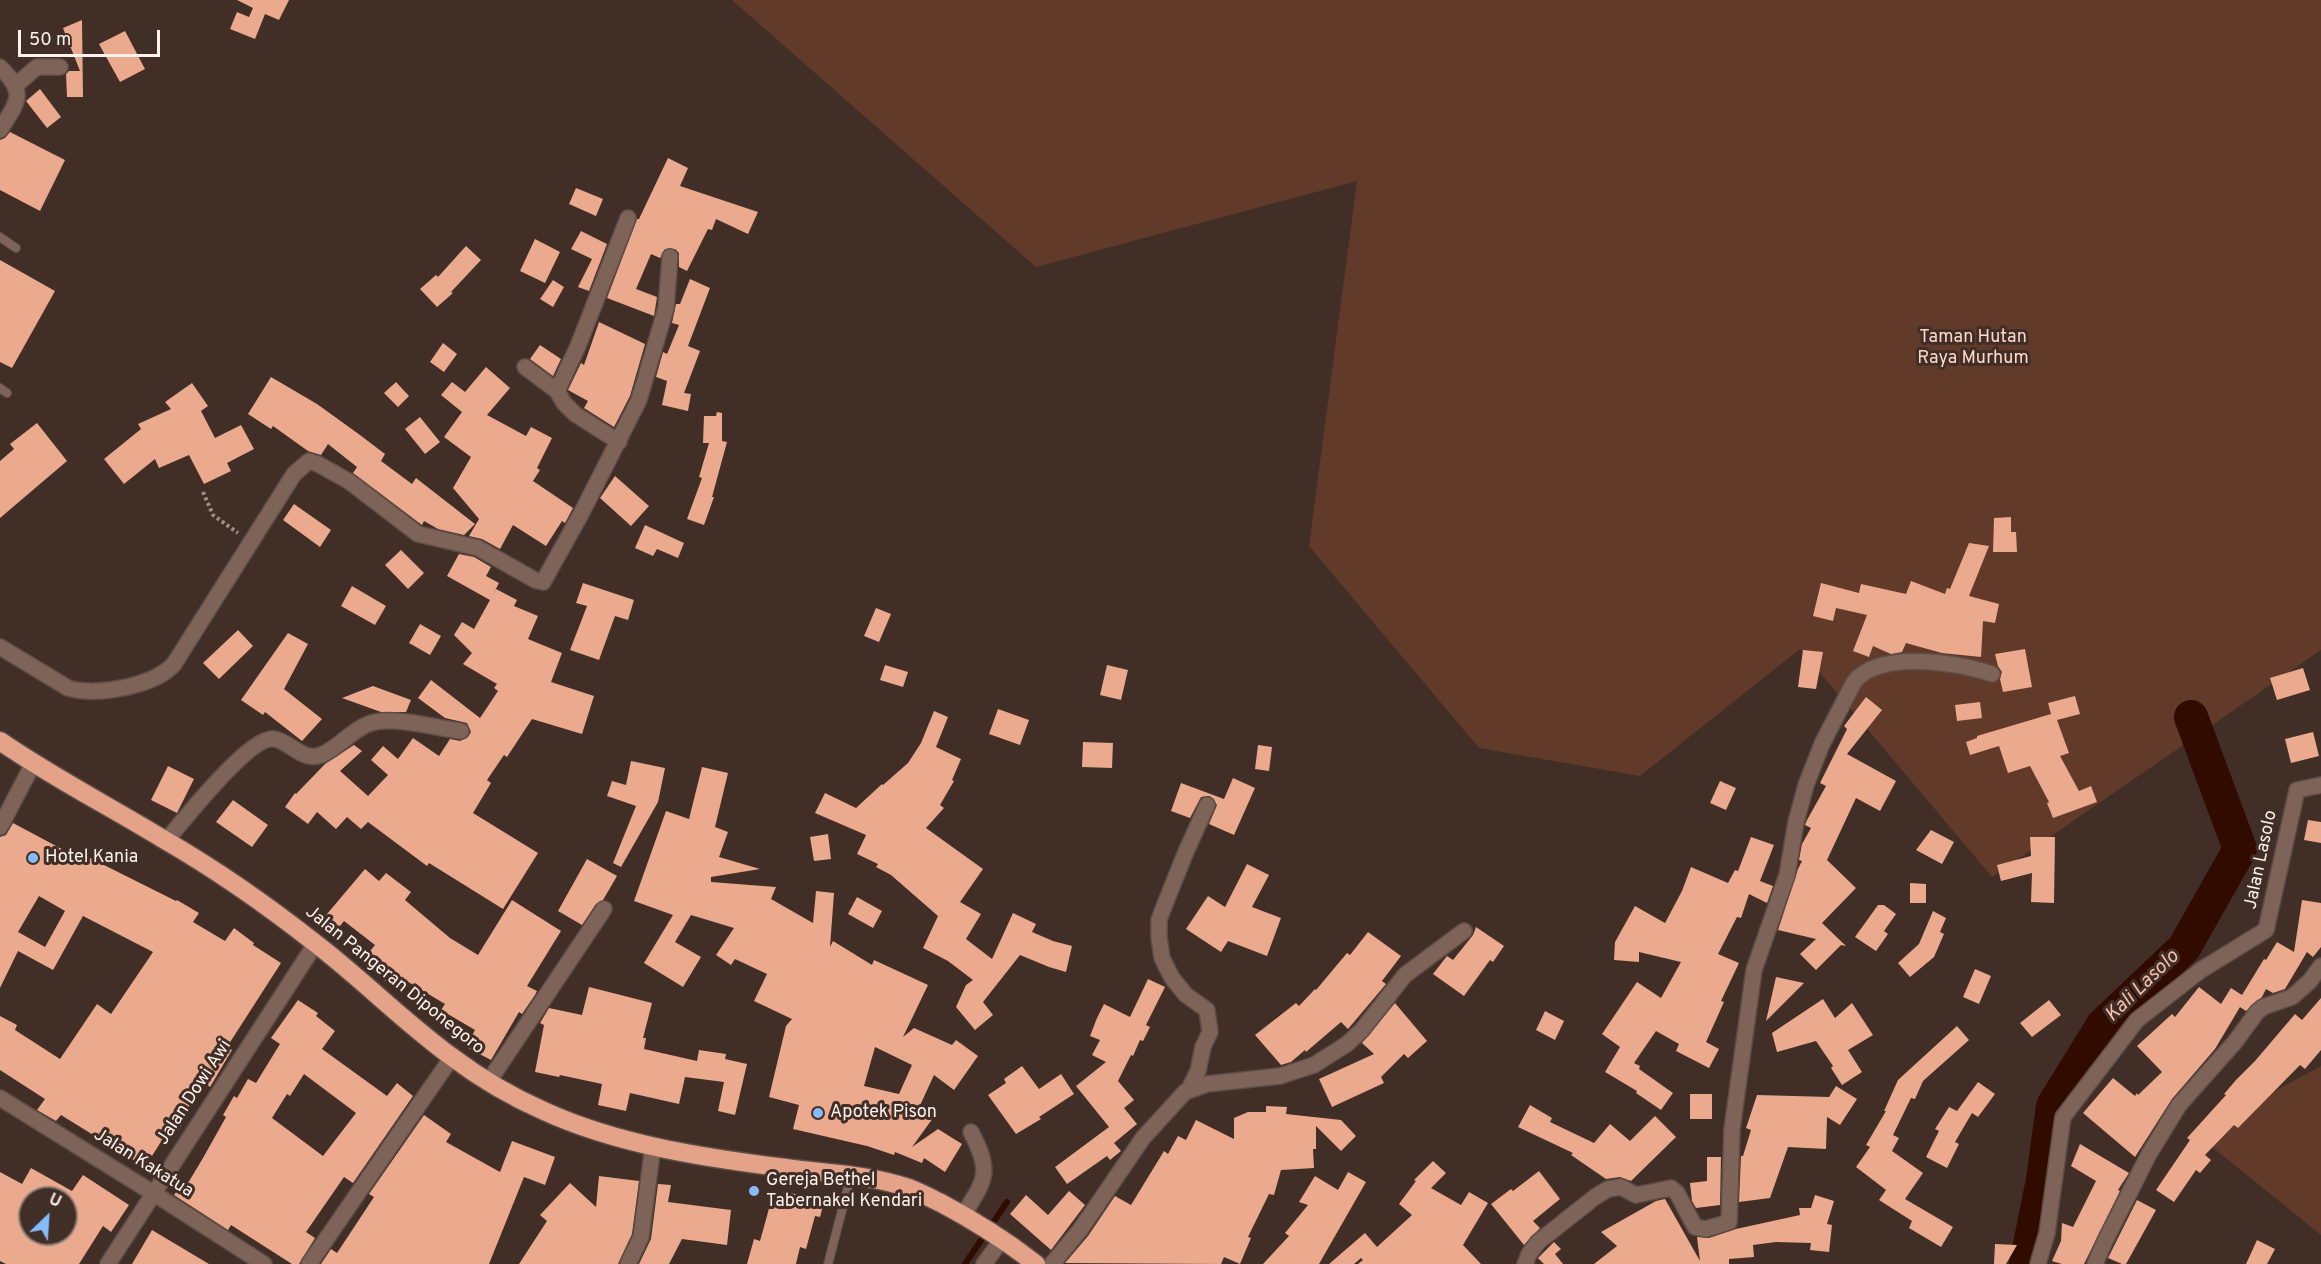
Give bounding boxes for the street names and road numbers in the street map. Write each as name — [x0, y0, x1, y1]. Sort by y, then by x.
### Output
street label: Jalan Lasolo — [2241, 809, 2283, 911]
street label: Jalan Pangeran Diponegoro — [300, 902, 488, 1060]
street label: Jalan Dowi Awi — [153, 1036, 237, 1150]
street label: Jalan Kakatua — [89, 1125, 197, 1203]

